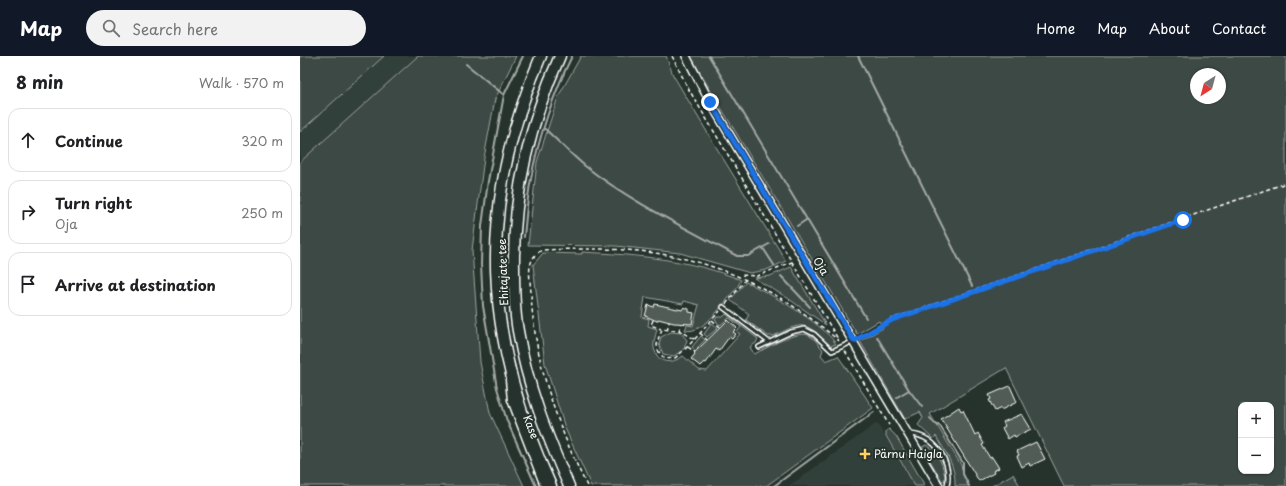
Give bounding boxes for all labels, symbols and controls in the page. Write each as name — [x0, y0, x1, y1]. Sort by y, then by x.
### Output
search box — [86, 10, 366, 46]
text: Map — [20, 14, 62, 42]
icon: search — [100, 17, 122, 39]
text: Search here — [132, 17, 218, 40]
text: Home — [1036, 18, 1075, 39]
text: Map — [1097, 18, 1127, 39]
text: About — [1149, 18, 1190, 39]
text: Contact — [1212, 18, 1266, 39]
north arrow — [1190, 68, 1226, 104]
text: 8 min — [16, 69, 64, 95]
text: Walk · 570 m — [199, 73, 284, 92]
route end — [701, 93, 719, 111]
icon: ahead — [17, 129, 39, 151]
text: Continue — [55, 129, 123, 152]
text: 320 m — [241, 131, 283, 150]
text: Turn right — [55, 191, 132, 214]
icon: right — [17, 201, 39, 223]
text: 250 m — [241, 203, 283, 222]
route start — [1174, 211, 1192, 229]
text: Oja — [55, 214, 77, 233]
street label: Ehitajate tee — [493, 238, 512, 306]
street label: Oja — [809, 253, 834, 278]
icon: arrive — [17, 273, 39, 295]
text: Arrive at destination — [55, 273, 216, 296]
map controls — [1238, 402, 1274, 474]
button: + — [1238, 402, 1274, 438]
street label: Kase — [519, 412, 544, 441]
button: − — [1238, 438, 1274, 474]
place label: Pärnu Haigla — [874, 445, 943, 462]
marker: Pärnu Haigla — [859, 448, 871, 460]

